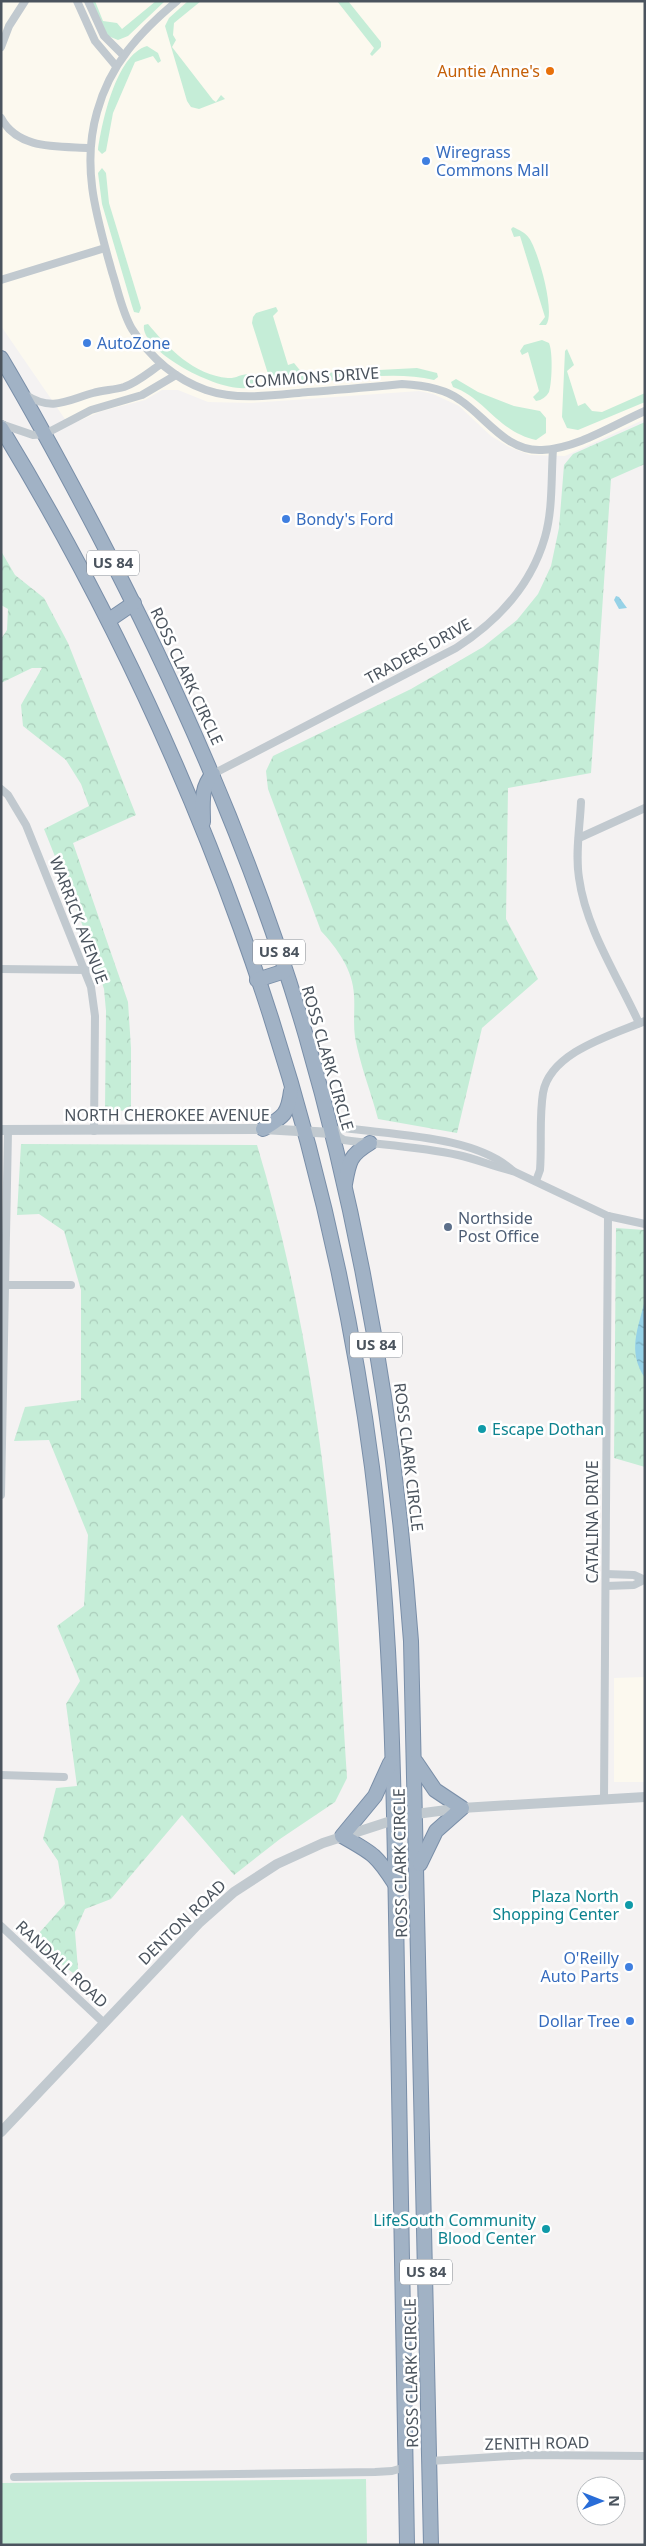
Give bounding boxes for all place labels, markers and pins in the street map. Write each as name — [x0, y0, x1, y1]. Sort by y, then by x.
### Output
place label: Auntie Anne's — [437, 60, 540, 82]
marker: Auntie Anne's — [544, 65, 556, 77]
place label: Wiregrass Commons Mall — [436, 141, 549, 181]
marker: Wiregrass Commons Mall — [420, 155, 432, 167]
place label: AutoZone — [97, 332, 170, 354]
marker: AutoZone — [81, 337, 93, 349]
place label: Bondy's Ford — [296, 508, 394, 530]
marker: Bondy's Ford — [280, 513, 292, 525]
place label: Northside Post Office — [458, 1207, 539, 1247]
marker: Northside Post Office — [442, 1221, 454, 1233]
place label: Escape Dothan — [492, 1418, 604, 1440]
marker: Escape Dothan — [476, 1423, 488, 1435]
place label: Plaza North Shopping Center — [493, 1885, 619, 1925]
marker: Plaza North Shopping Center — [623, 1899, 635, 1911]
place label: O'Reilly Auto Parts — [541, 1947, 620, 1987]
marker: O'Reilly Auto Parts — [623, 1961, 635, 1973]
place label: Dollar Tree — [538, 2010, 620, 2032]
marker: Dollar Tree — [624, 2015, 636, 2027]
place label: LifeSouth Community Blood Center — [373, 2209, 537, 2249]
marker: LifeSouth Community Blood Center — [540, 2223, 552, 2235]

